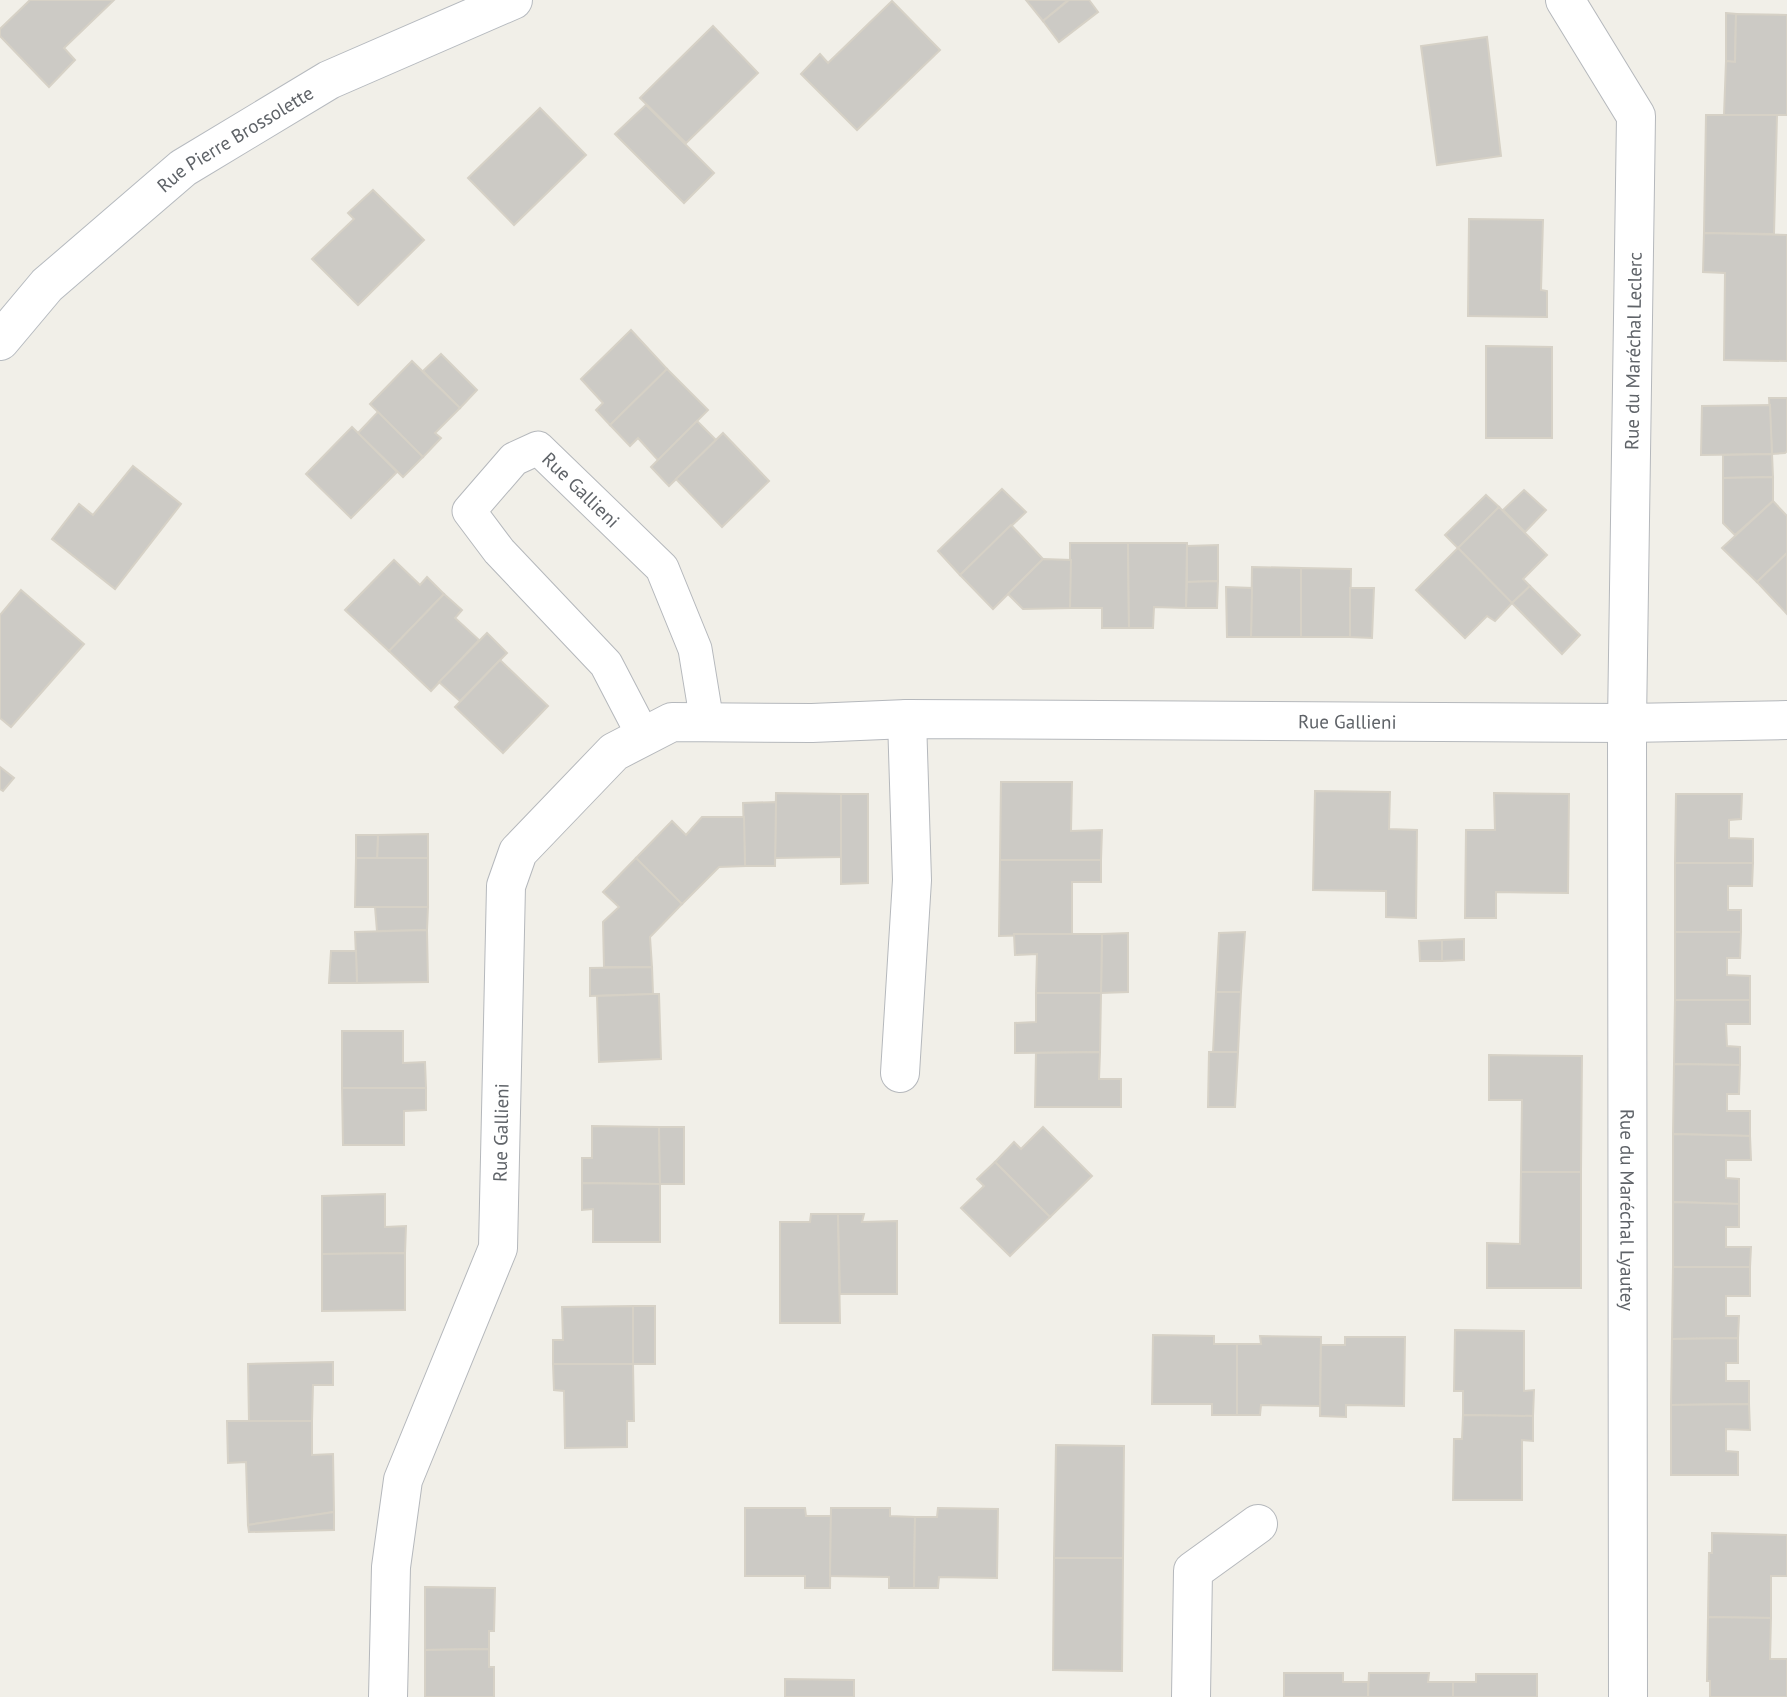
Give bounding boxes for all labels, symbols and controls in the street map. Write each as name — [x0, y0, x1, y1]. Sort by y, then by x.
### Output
street label: Rue Pierre Brossolette — [152, 80, 318, 197]
street label: Rue du Maréchal Leclerc — [1619, 252, 1647, 450]
street label: Rue Gallieni — [537, 447, 625, 533]
street label: Rue Gallieni — [1298, 709, 1397, 734]
street label: Rue Gallieni — [487, 1083, 514, 1182]
street label: Rue du Maréchal Lyautey — [1615, 1109, 1640, 1311]

